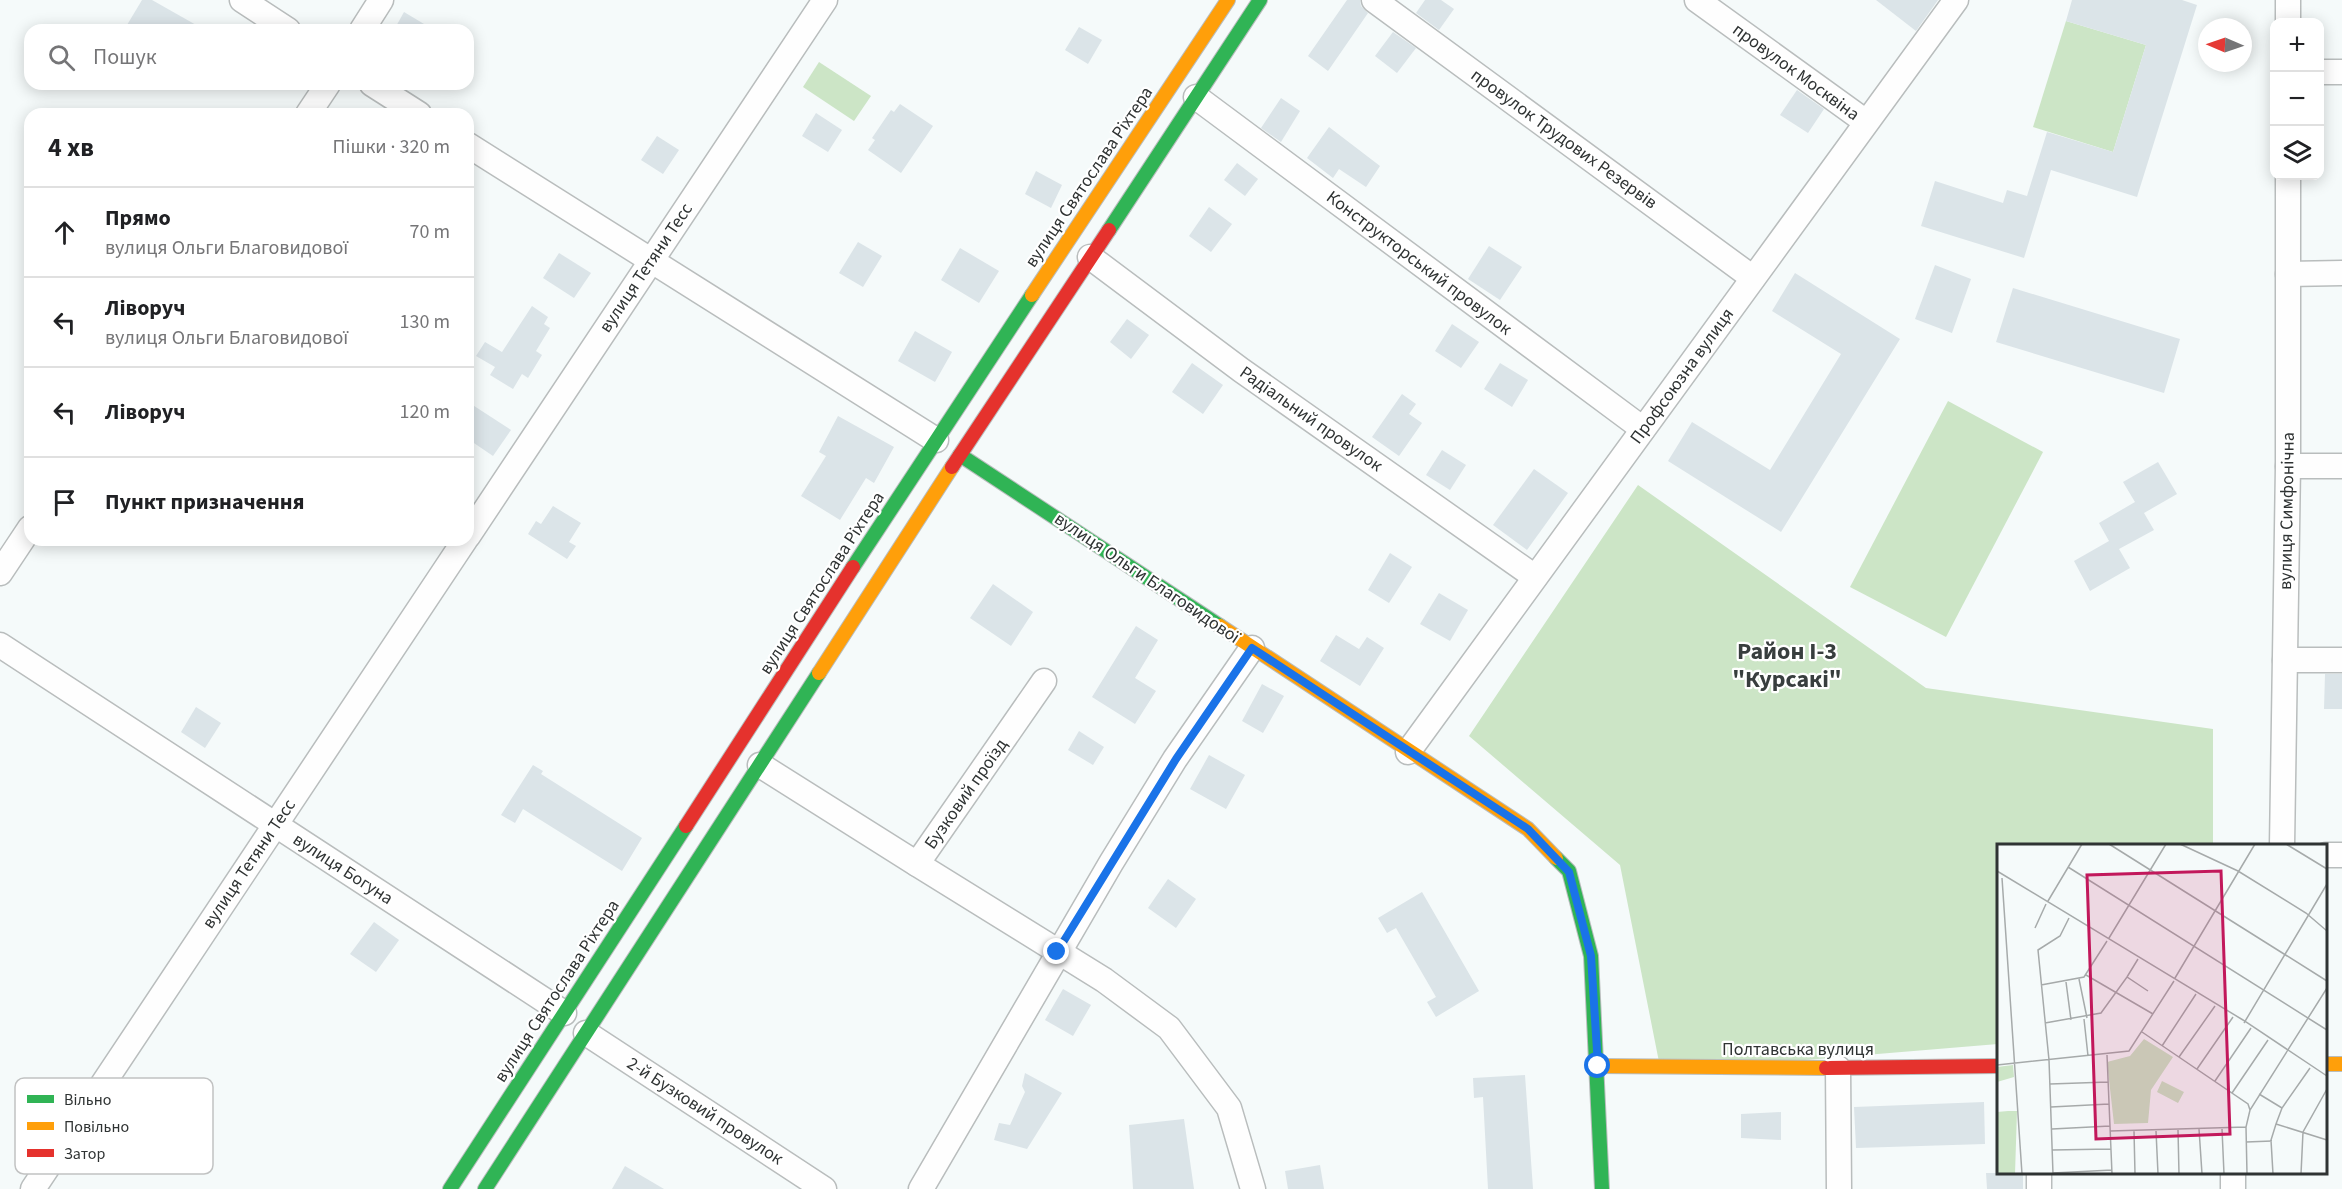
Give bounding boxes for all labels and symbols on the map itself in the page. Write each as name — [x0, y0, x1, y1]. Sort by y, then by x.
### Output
street label: провулок Москвіна — [1727, 17, 1865, 127]
north arrow — [2198, 18, 2252, 72]
street label: провулок Трудових Резервів — [1466, 63, 1662, 215]
street label: вулиця Святослава Ріхтера — [1019, 82, 1159, 272]
street label: Конструкторський провулок — [1321, 185, 1517, 341]
street label: вулиця Тетяни Тесс — [593, 198, 699, 338]
street label: Профсоюзна вулиця — [1624, 303, 1740, 449]
street label: Радіальний провулок — [1234, 360, 1388, 478]
street label: вулиця Симфонічна — [2273, 432, 2301, 590]
street label: вулиця Святослава Ріхтера — [753, 487, 891, 679]
street label: вулиця Ольги Благовидової — [1049, 506, 1245, 650]
district label: Район І-3 "Курсакі" — [1732, 634, 1842, 697]
street label: Бузковий проїзд — [918, 733, 1014, 854]
street label: вулиця Тетяни Тесс — [196, 794, 302, 934]
street label: вулиця Богуна — [288, 827, 398, 911]
inset map — [1997, 844, 2327, 1174]
street label: вулиця Святослава Ріхтера — [488, 895, 626, 1087]
route end — [1043, 938, 1069, 964]
street label: Полтавська вулиця — [1722, 1037, 1874, 1062]
street label: 2-й Бузковий провулок — [622, 1051, 788, 1171]
route start — [1584, 1052, 1610, 1078]
legend — [15, 1078, 213, 1174]
text: Вільно — [64, 1089, 111, 1111]
text: Повільно — [64, 1116, 129, 1138]
text: Затор — [64, 1143, 105, 1165]

